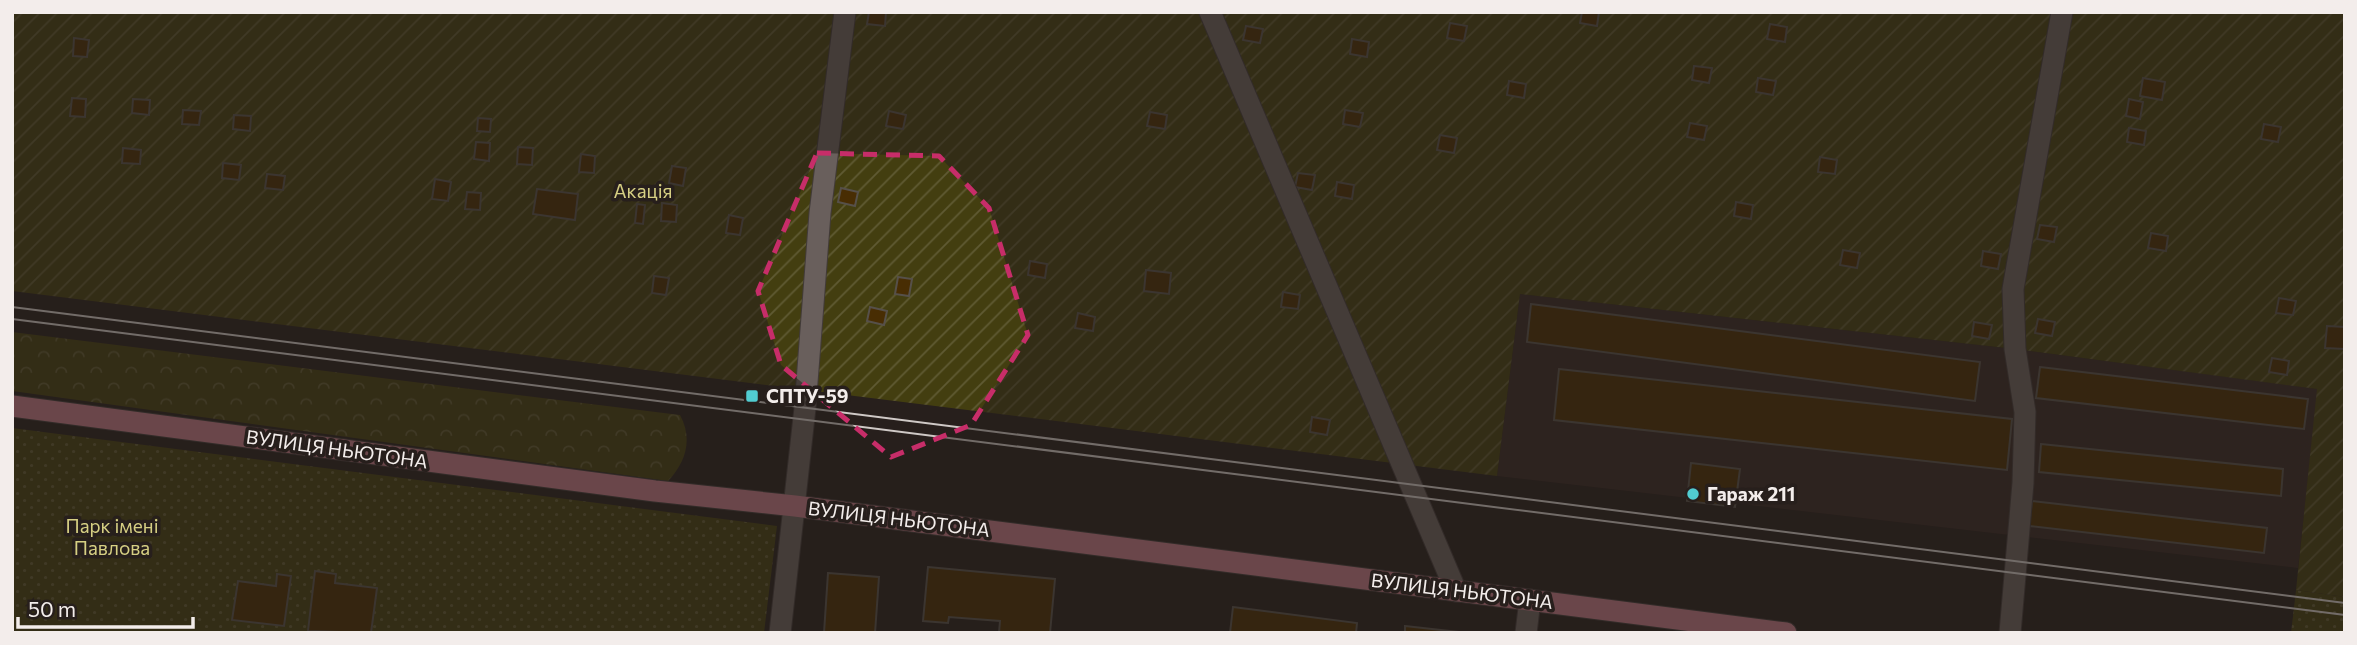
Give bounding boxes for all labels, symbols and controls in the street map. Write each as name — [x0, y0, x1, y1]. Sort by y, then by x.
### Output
park label: Акація — [613, 179, 673, 202]
place label: СПТУ-59 — [766, 384, 849, 407]
marker: СПТУ-59 — [744, 388, 760, 404]
street label: ВУЛИЦЯ НЬЮТОНА — [245, 424, 429, 473]
place label: Гараж 211 — [1707, 482, 1795, 505]
marker: Гараж 211 — [1685, 486, 1701, 502]
street label: ВУЛИЦЯ НЬЮТОНА — [807, 496, 991, 541]
park label: Парк імені Павлова — [65, 514, 159, 559]
street label: ВУЛИЦЯ НЬЮТОНА — [1370, 568, 1554, 613]
scale bar — [18, 586, 192, 630]
text: 50 m — [28, 596, 76, 621]

